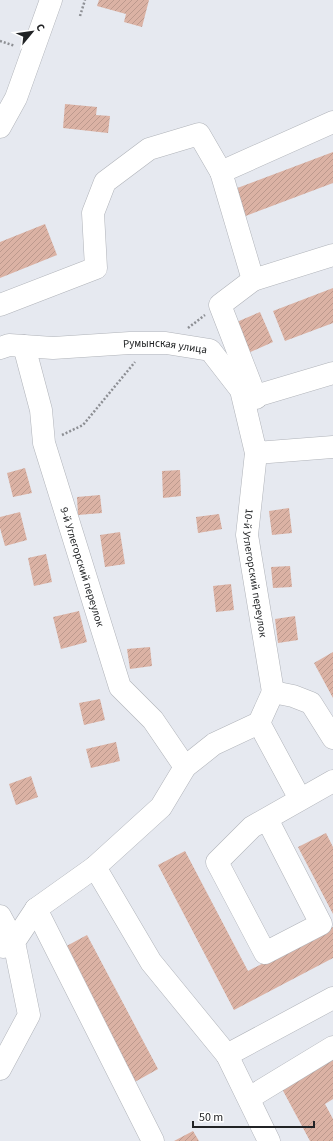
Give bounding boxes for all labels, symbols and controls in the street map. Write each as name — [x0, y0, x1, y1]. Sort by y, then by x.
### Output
north arrow — [12, 12, 52, 52]
text: С — [32, 21, 49, 34]
street label: Румынская улица — [122, 335, 208, 357]
street label: 9-й Углегорский переулок — [57, 505, 108, 629]
street label: 10-й Углегорский переулок — [239, 508, 271, 639]
scale bar — [193, 1103, 314, 1129]
text: 50 m — [199, 1109, 223, 1126]

